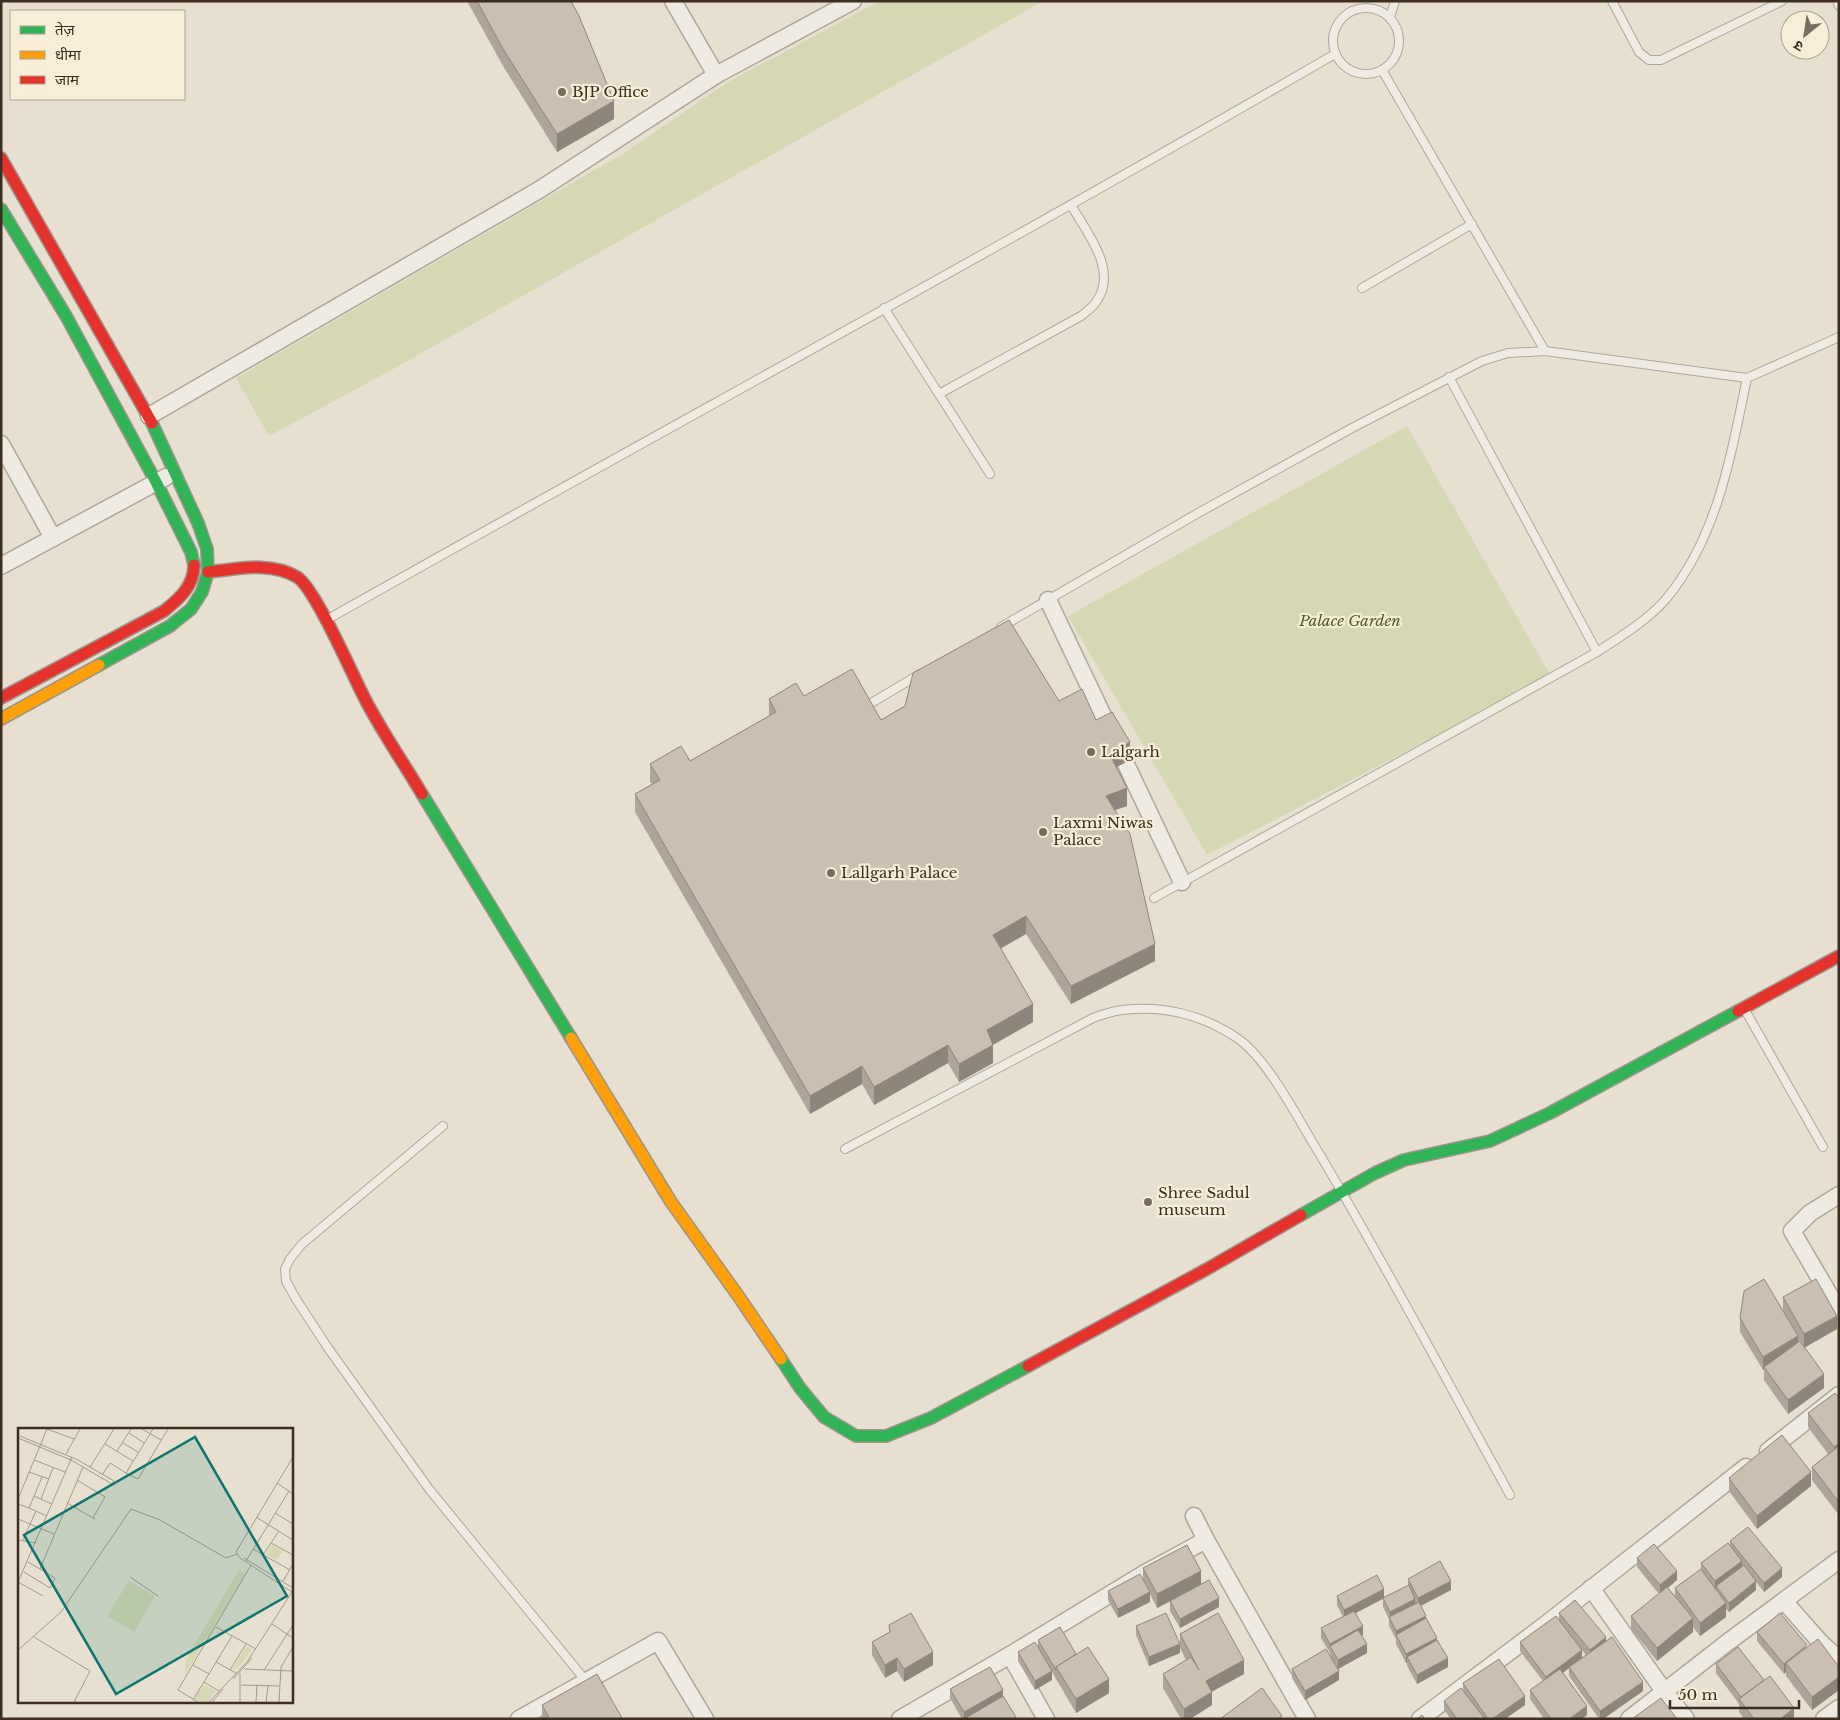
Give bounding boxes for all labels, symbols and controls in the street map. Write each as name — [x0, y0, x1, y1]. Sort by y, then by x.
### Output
legend — [10, 10, 185, 100]
north arrow — [1780, 10, 1830, 60]
text: तेज़ — [55, 20, 76, 39]
text: उ — [1790, 36, 1807, 56]
text: धीमा — [55, 45, 82, 64]
text: जाम — [55, 70, 80, 89]
place label: BJP Office — [572, 82, 649, 101]
marker: BJP Office — [556, 86, 568, 98]
park label: Palace Garden — [1298, 611, 1401, 630]
place label: Lalgarh — [1101, 742, 1160, 761]
marker: Lalgarh — [1085, 746, 1097, 758]
place label: Laxmi Niwas Palace — [1053, 813, 1153, 849]
marker: Laxmi Niwas Palace — [1037, 826, 1049, 838]
place label: Lallgarh Palace — [841, 863, 957, 882]
marker: Lallgarh Palace — [825, 867, 837, 879]
place label: Shree Sadul museum — [1158, 1183, 1250, 1219]
marker: Shree Sadul museum — [1142, 1196, 1154, 1208]
inset map — [18, 1428, 292, 1702]
scale bar — [1670, 1678, 1799, 1710]
text: 50 m — [1678, 1685, 1718, 1704]

